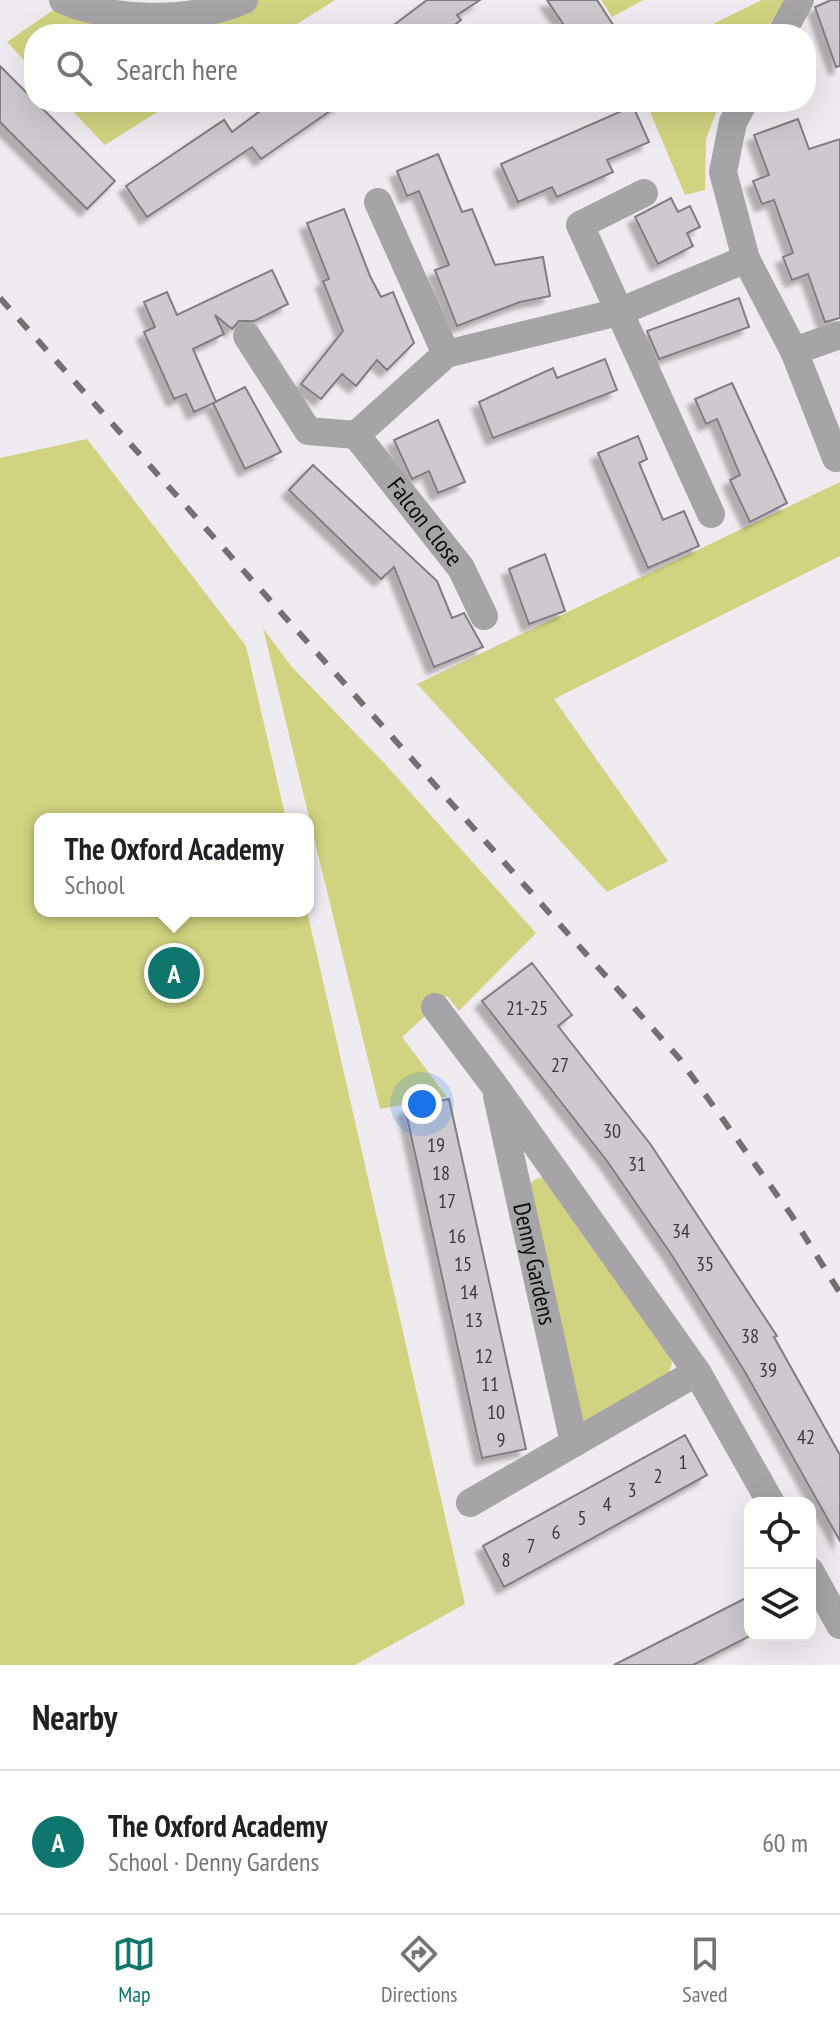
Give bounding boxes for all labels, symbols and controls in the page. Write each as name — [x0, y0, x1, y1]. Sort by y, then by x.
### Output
search box — [24, 24, 816, 112]
icon: search — [52, 46, 96, 90]
text: Search here — [116, 49, 238, 88]
street label: Falcon Close — [381, 471, 470, 572]
popup — [34, 813, 314, 917]
text: The Oxford Academy — [64, 829, 284, 868]
text: School — [64, 868, 125, 901]
pin: A — [148, 943, 200, 1003]
house number: 21-25 — [506, 995, 548, 1021]
house number: 27 — [551, 1052, 569, 1078]
your location — [402, 1084, 442, 1124]
house number: 30 — [603, 1118, 621, 1144]
house number: 19 — [427, 1132, 445, 1158]
house number: 31 — [628, 1151, 646, 1177]
house number: 18 — [432, 1160, 450, 1186]
house number: 17 — [438, 1188, 456, 1214]
street label: Denny Gardens — [506, 1200, 563, 1328]
house number: 34 — [672, 1218, 690, 1244]
house number: 16 — [448, 1223, 466, 1249]
house number: 15 — [454, 1251, 472, 1277]
house number: 35 — [696, 1251, 714, 1277]
house number: 14 — [460, 1279, 478, 1305]
house number: 13 — [465, 1307, 483, 1333]
house number: 38 — [741, 1323, 759, 1349]
house number: 12 — [475, 1343, 493, 1369]
house number: 39 — [759, 1357, 777, 1383]
house number: 11 — [481, 1371, 499, 1397]
house number: 10 — [487, 1399, 505, 1425]
house number: 42 — [797, 1424, 815, 1450]
house number: 9 — [497, 1427, 506, 1453]
house number: 1 — [679, 1449, 688, 1475]
house number: 2 — [654, 1463, 663, 1489]
house number: 3 — [628, 1477, 637, 1503]
house number: 4 — [603, 1491, 612, 1517]
map controls — [744, 1497, 816, 1641]
button: locate — [744, 1497, 816, 1569]
house number: 5 — [578, 1505, 587, 1531]
house number: 6 — [552, 1519, 561, 1545]
house number: 7 — [527, 1533, 536, 1559]
house number: 8 — [502, 1547, 511, 1573]
button: layers — [744, 1569, 816, 1641]
text: Nearby — [32, 1695, 117, 1739]
text: The Oxford Academy — [108, 1806, 327, 1845]
text: A — [51, 1826, 65, 1859]
text: 60 m — [762, 1826, 808, 1859]
text: School · Denny Gardens — [108, 1845, 319, 1878]
tab: Map — [112, 1932, 156, 2008]
tab: Directions — [381, 1932, 458, 2008]
tab: Saved — [682, 1932, 728, 2008]

